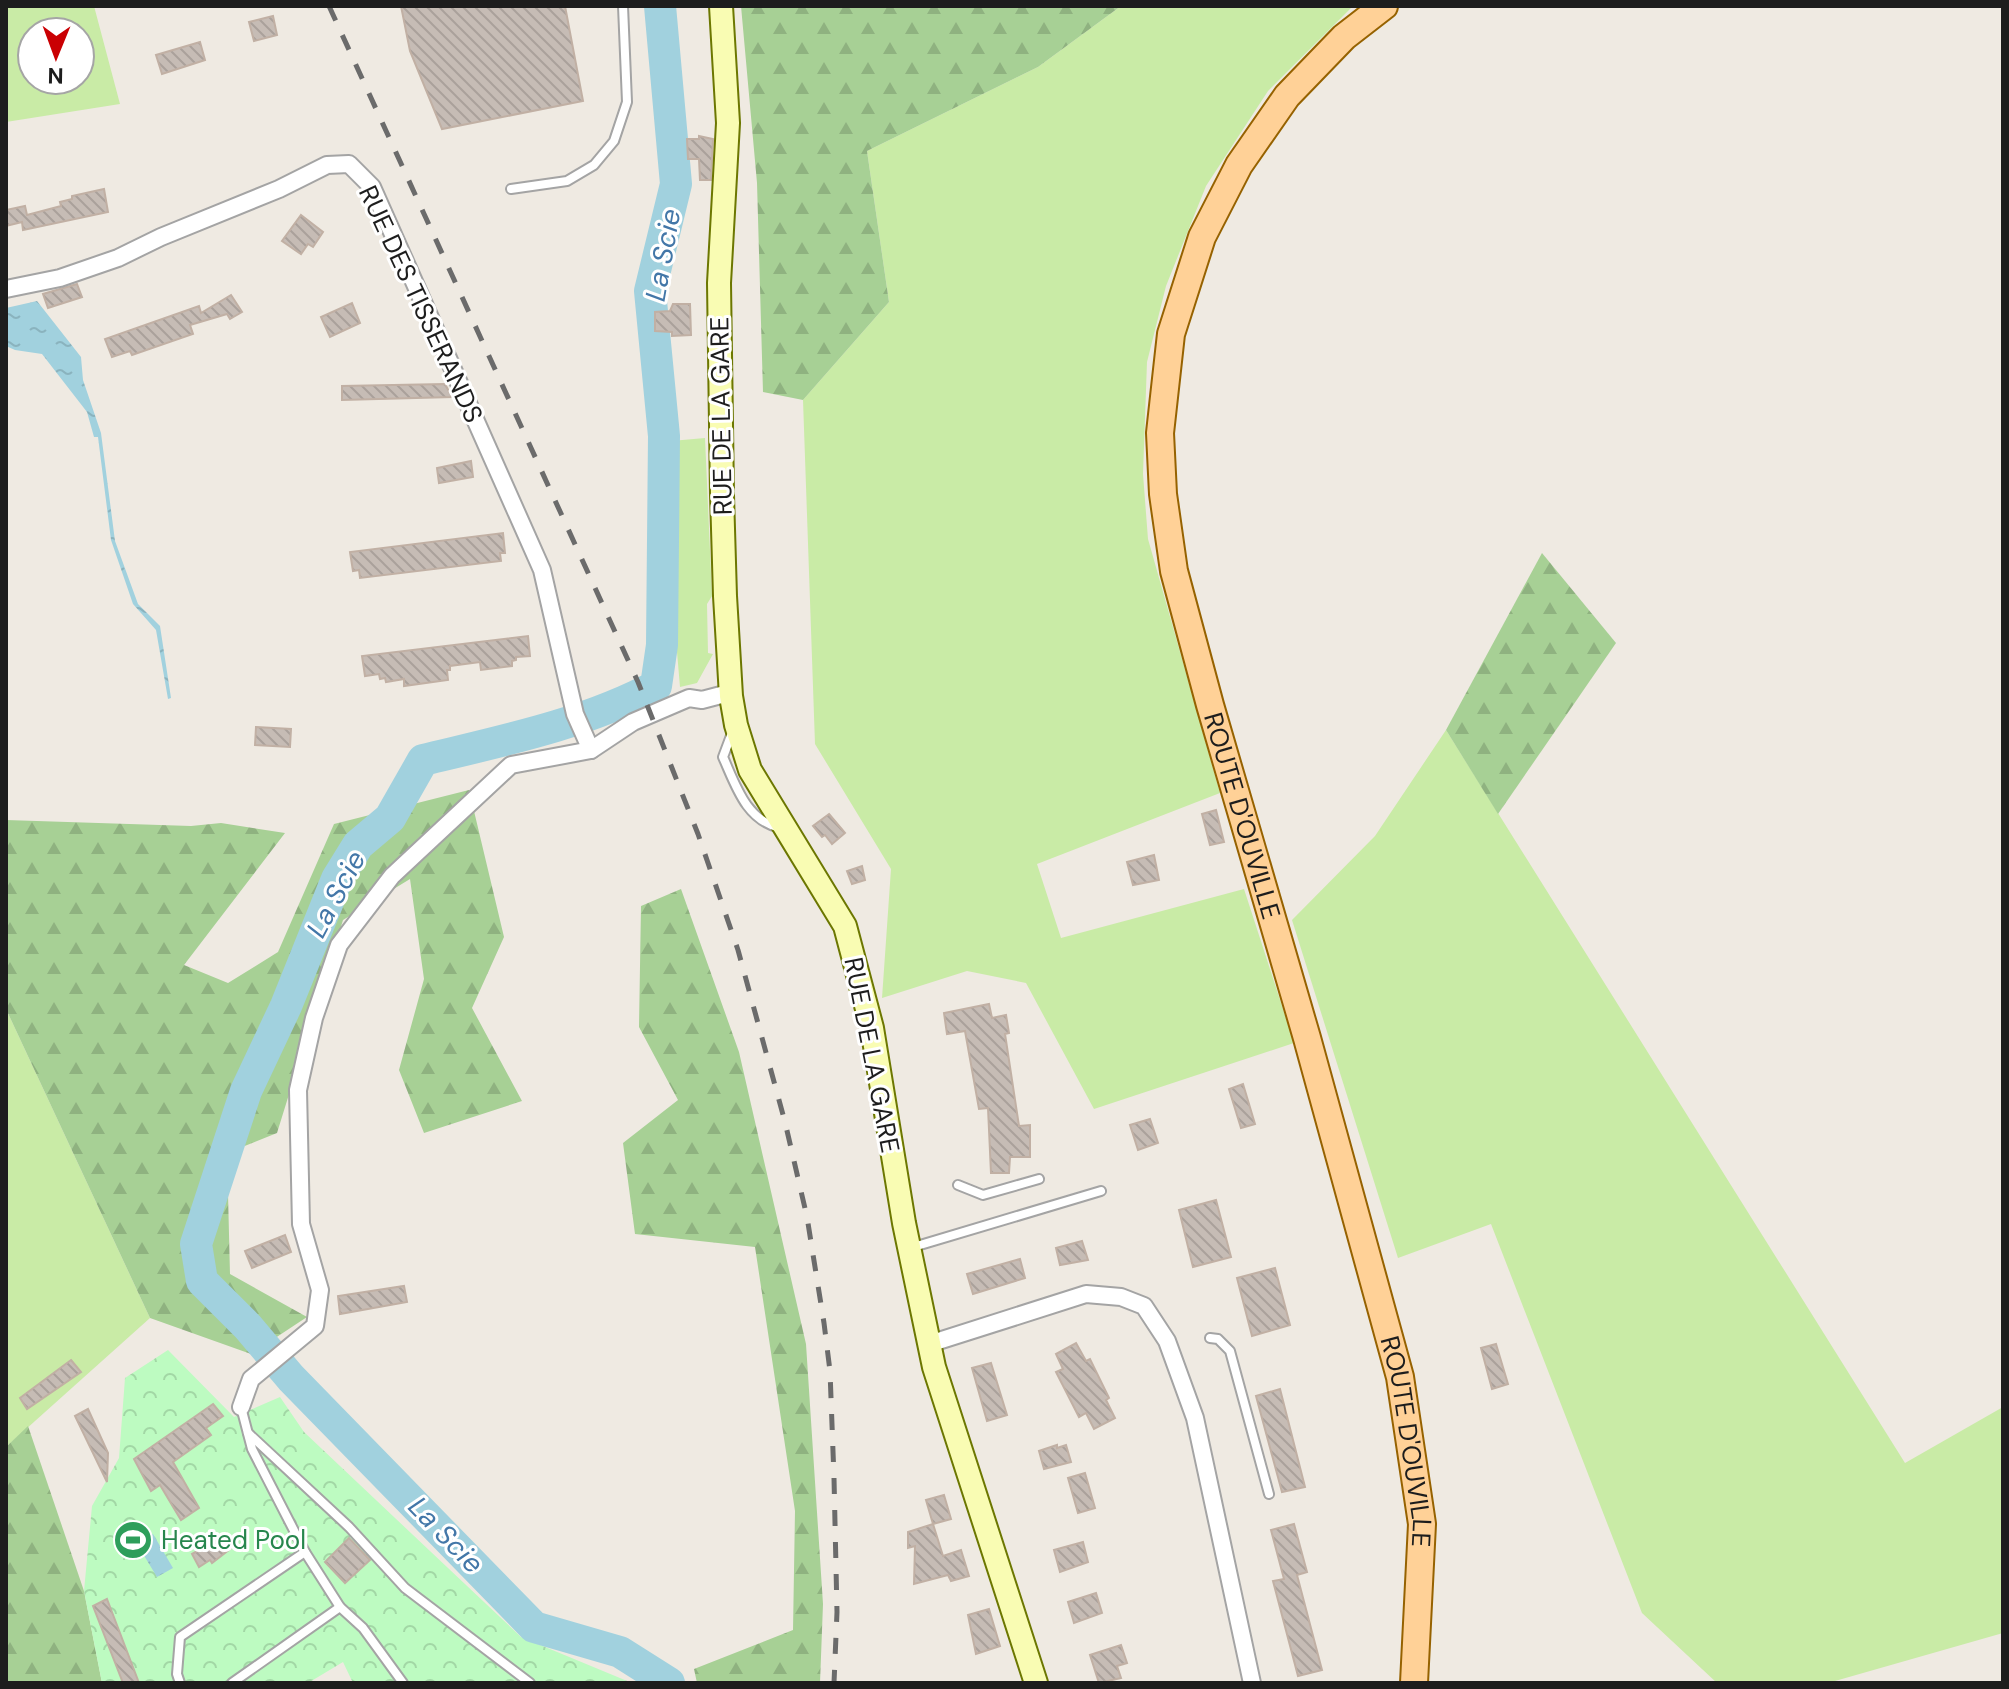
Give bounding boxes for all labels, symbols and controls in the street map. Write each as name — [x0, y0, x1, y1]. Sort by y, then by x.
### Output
north arrow — [16, 16, 96, 96]
text: N — [47, 61, 64, 90]
street label: RUE DES TISSERANDS — [351, 180, 491, 428]
water label: La Scie — [637, 206, 689, 304]
street label: RUE DE LA GARE — [702, 316, 740, 516]
street label: ROUTE D'OUVILLE — [1196, 708, 1288, 923]
water label: La Scie — [298, 844, 374, 944]
street label: RUE DE LA GARE — [836, 954, 908, 1156]
street label: ROUTE D'OUVILLE — [1373, 1332, 1439, 1548]
water label: La Scie — [400, 1489, 492, 1581]
sports icon: Heated Pool — [112, 1519, 154, 1561]
place label: Heated Pool — [161, 1523, 306, 1557]

